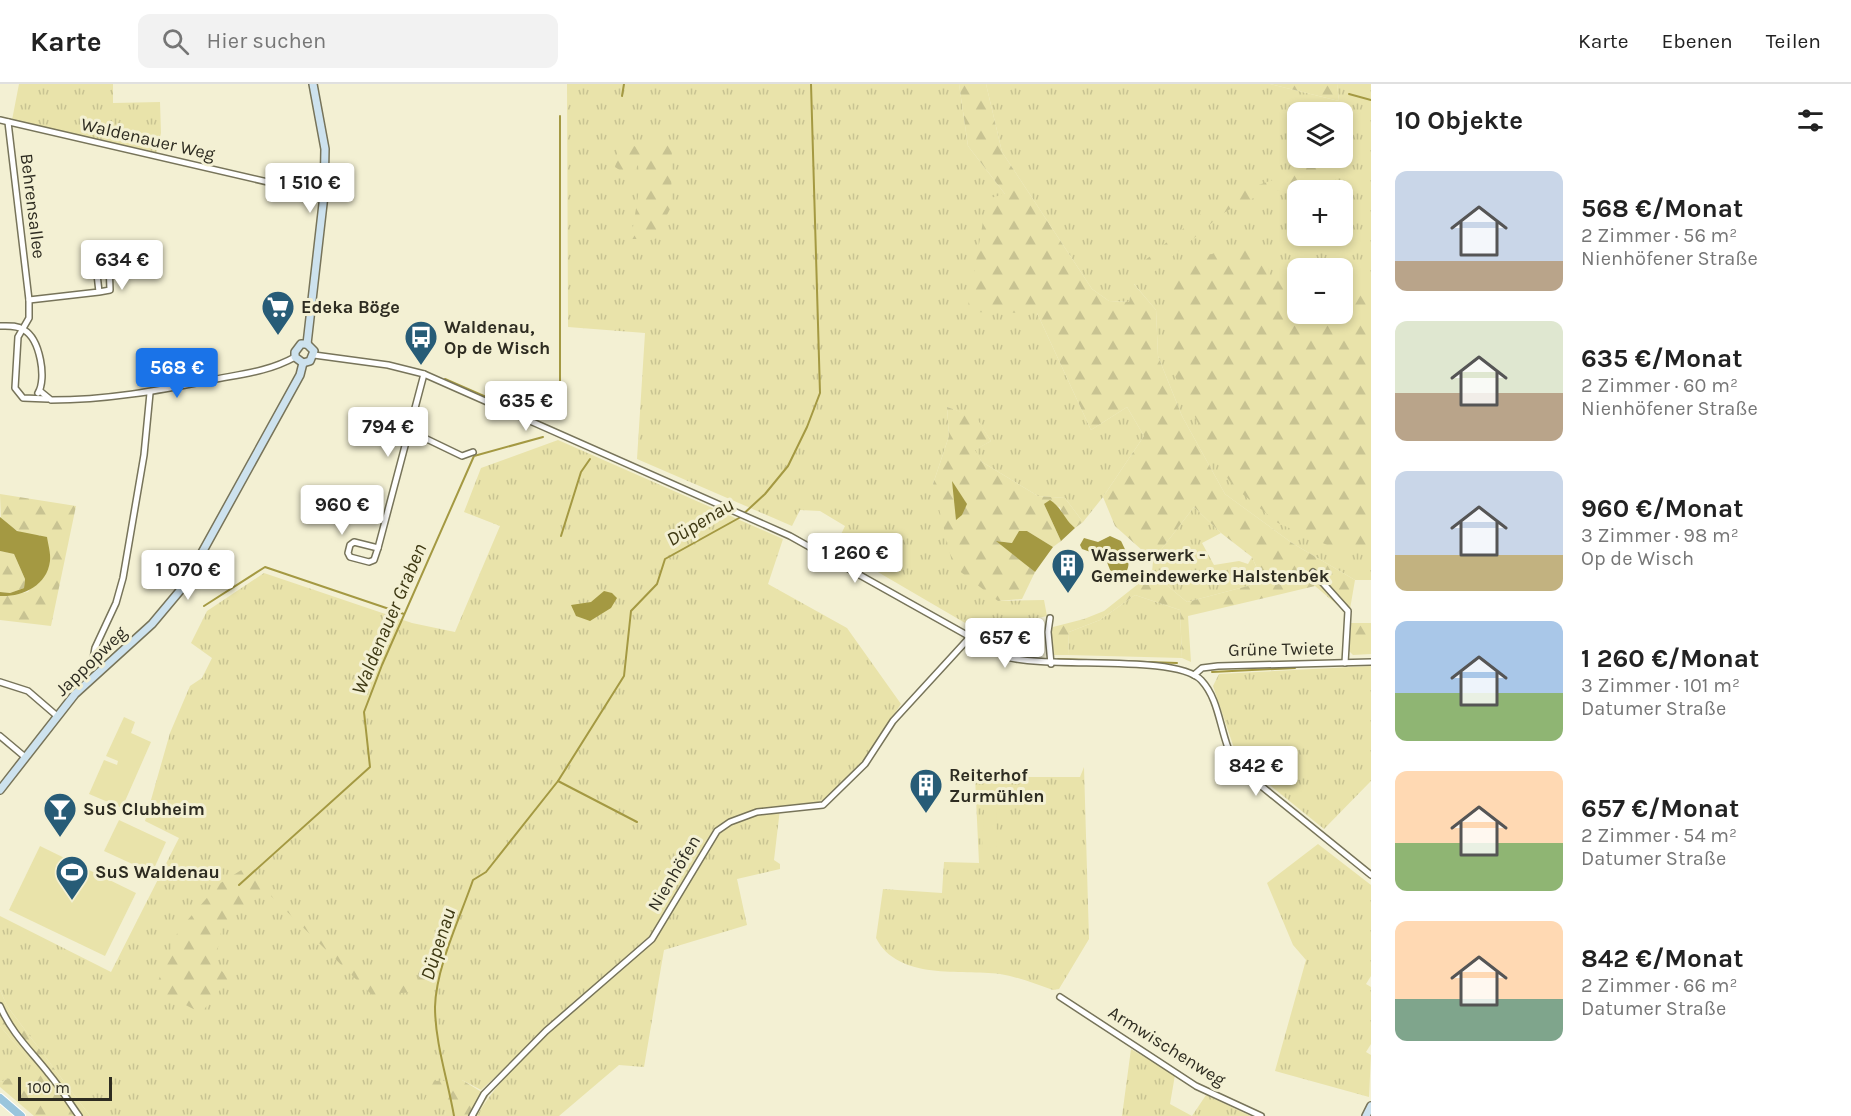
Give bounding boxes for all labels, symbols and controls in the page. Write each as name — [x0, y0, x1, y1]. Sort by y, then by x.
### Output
search box — [138, 14, 558, 68]
text: Karte — [30, 25, 102, 58]
icon: search — [159, 25, 192, 58]
text: Hier suchen — [207, 28, 326, 54]
text: Karte — [1578, 29, 1629, 53]
text: Ebenen — [1662, 29, 1733, 53]
text: Teilen — [1766, 29, 1821, 53]
map controls — [1287, 102, 1353, 324]
button: layers — [1287, 102, 1353, 168]
icon: filters — [1794, 104, 1827, 137]
text: 10 Objekte — [1395, 105, 1523, 136]
street label: Waldenauer Weg — [79, 113, 217, 165]
street label: Behrensallee — [16, 152, 50, 260]
pin: 1 510 € — [255, 163, 365, 214]
text: 1 510 € — [279, 171, 341, 194]
button: + — [1287, 180, 1353, 246]
text: 568 €/Monat — [1581, 193, 1743, 224]
icon: home — [1443, 195, 1515, 267]
text: 2 Zimmer · 56 m² — [1581, 224, 1737, 247]
pin: 634 € — [80, 240, 164, 291]
text: Nienhöfener Straße — [1581, 247, 1758, 270]
text: 634 € — [95, 248, 149, 271]
button: − — [1287, 258, 1353, 324]
supermarket icon: Edeka Böge — [260, 289, 296, 336]
place label: Edeka Böge — [301, 296, 400, 318]
place label: Waldenau, Op de Wisch — [444, 316, 550, 359]
bus stop icon: Waldenau, Op de Wisch — [403, 319, 439, 366]
text: 635 €/Monat — [1581, 343, 1743, 374]
icon: home — [1443, 345, 1515, 417]
pin: 568 € — [135, 348, 219, 399]
text: 568 € — [150, 356, 204, 379]
text: 2 Zimmer · 60 m² — [1581, 374, 1738, 397]
pin: 635 € — [484, 381, 568, 432]
text: 635 € — [499, 389, 553, 412]
text: Nienhöfener Straße — [1581, 397, 1758, 420]
pin: 794 € — [346, 407, 430, 458]
text: 794 € — [362, 415, 414, 438]
pin: 960 € — [300, 485, 384, 536]
text: 960 € — [315, 493, 369, 516]
water label: Düpenau — [662, 493, 738, 551]
text: 960 €/Monat — [1581, 493, 1744, 524]
icon: home — [1443, 495, 1515, 567]
text: 3 Zimmer · 98 m² — [1581, 524, 1739, 547]
pin: 1 260 € — [800, 533, 910, 584]
water label: Waldenauer Graben — [347, 540, 431, 698]
text: 1 260 € — [822, 541, 888, 564]
place label: Wasserwerk - Gemeindewerke Halstenbek — [1091, 544, 1330, 587]
building icon: Wasserwerk - Gemeindewerke Halstenbek — [1050, 547, 1086, 594]
text: Op de Wisch — [1581, 547, 1694, 570]
pin: 1 070 € — [133, 550, 243, 601]
text: 1 070 € — [155, 558, 221, 581]
pin: 657 € — [963, 618, 1047, 669]
street label: Jappopweg — [51, 621, 131, 701]
text: 657 € — [979, 626, 1031, 649]
street label: Grüne Twiete — [1228, 637, 1334, 661]
text: 1 260 €/Monat — [1581, 643, 1759, 674]
icon: home — [1443, 645, 1515, 717]
text: 3 Zimmer · 101 m² — [1581, 674, 1740, 697]
text: Datumer Straße — [1581, 697, 1726, 720]
pin: 842 € — [1214, 746, 1298, 797]
text: 842 € — [1229, 754, 1283, 777]
place label: Reiterhof Zurmühlen — [949, 764, 1044, 807]
building icon: Reiterhof Zurmühlen — [908, 767, 944, 814]
bar icon: SuS Clubheim — [42, 791, 78, 838]
text: 657 €/Monat — [1581, 793, 1739, 824]
icon: home — [1443, 795, 1515, 867]
place label: SuS Clubheim — [83, 798, 205, 820]
text: 2 Zimmer · 54 m² — [1581, 824, 1737, 847]
street label: Nienhöfen — [643, 831, 705, 915]
text: Datumer Straße — [1581, 847, 1726, 870]
sports icon: SuS Waldenau — [54, 854, 90, 901]
place label: SuS Waldenau — [95, 861, 220, 883]
water label: Düpenau — [416, 905, 460, 983]
text: 842 €/Monat — [1581, 943, 1743, 974]
icon: home — [1443, 945, 1515, 1017]
text: 2 Zimmer · 66 m² — [1581, 974, 1738, 997]
text: Datumer Straße — [1581, 997, 1726, 1020]
street label: Armwischenweg — [1104, 1001, 1230, 1091]
scale bar — [18, 1074, 112, 1102]
text: 100 m — [27, 1078, 70, 1097]

